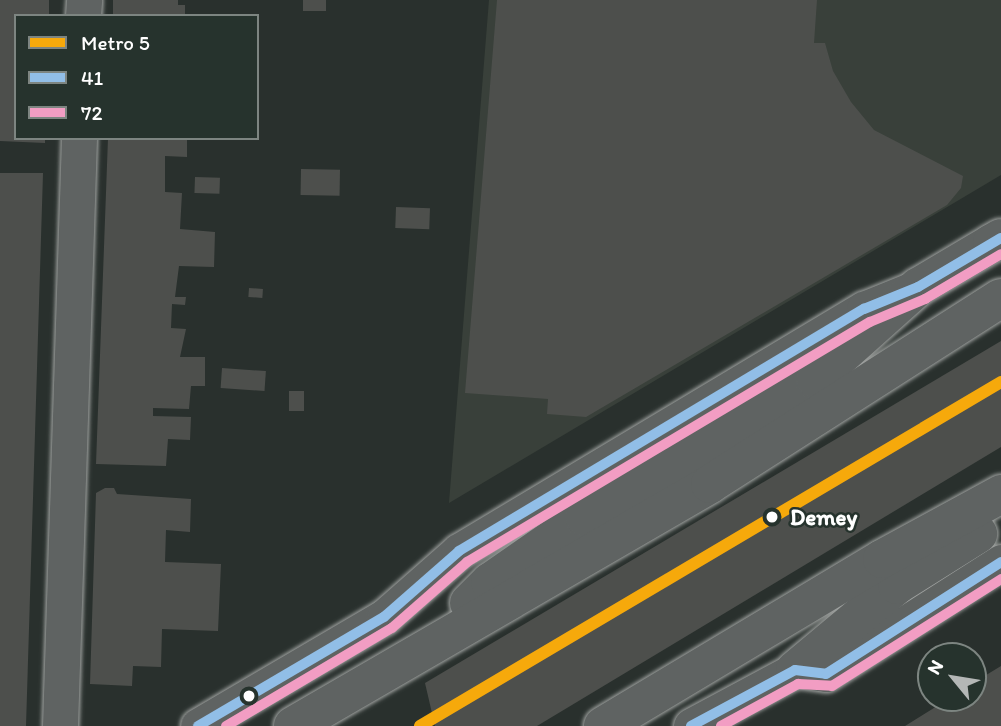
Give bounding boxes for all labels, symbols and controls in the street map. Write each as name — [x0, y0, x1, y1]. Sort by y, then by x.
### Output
legend — [14, 14, 259, 140]
text: Metro 5 — [81, 30, 150, 55]
text: 41 — [81, 65, 103, 90]
text: 72 — [81, 100, 102, 125]
place label: Demey — [790, 503, 857, 531]
marker: Demey — [760, 505, 784, 529]
north arrow — [917, 642, 987, 712]
text: N — [922, 656, 948, 679]
unlabelled marker — [242, 689, 256, 703]

